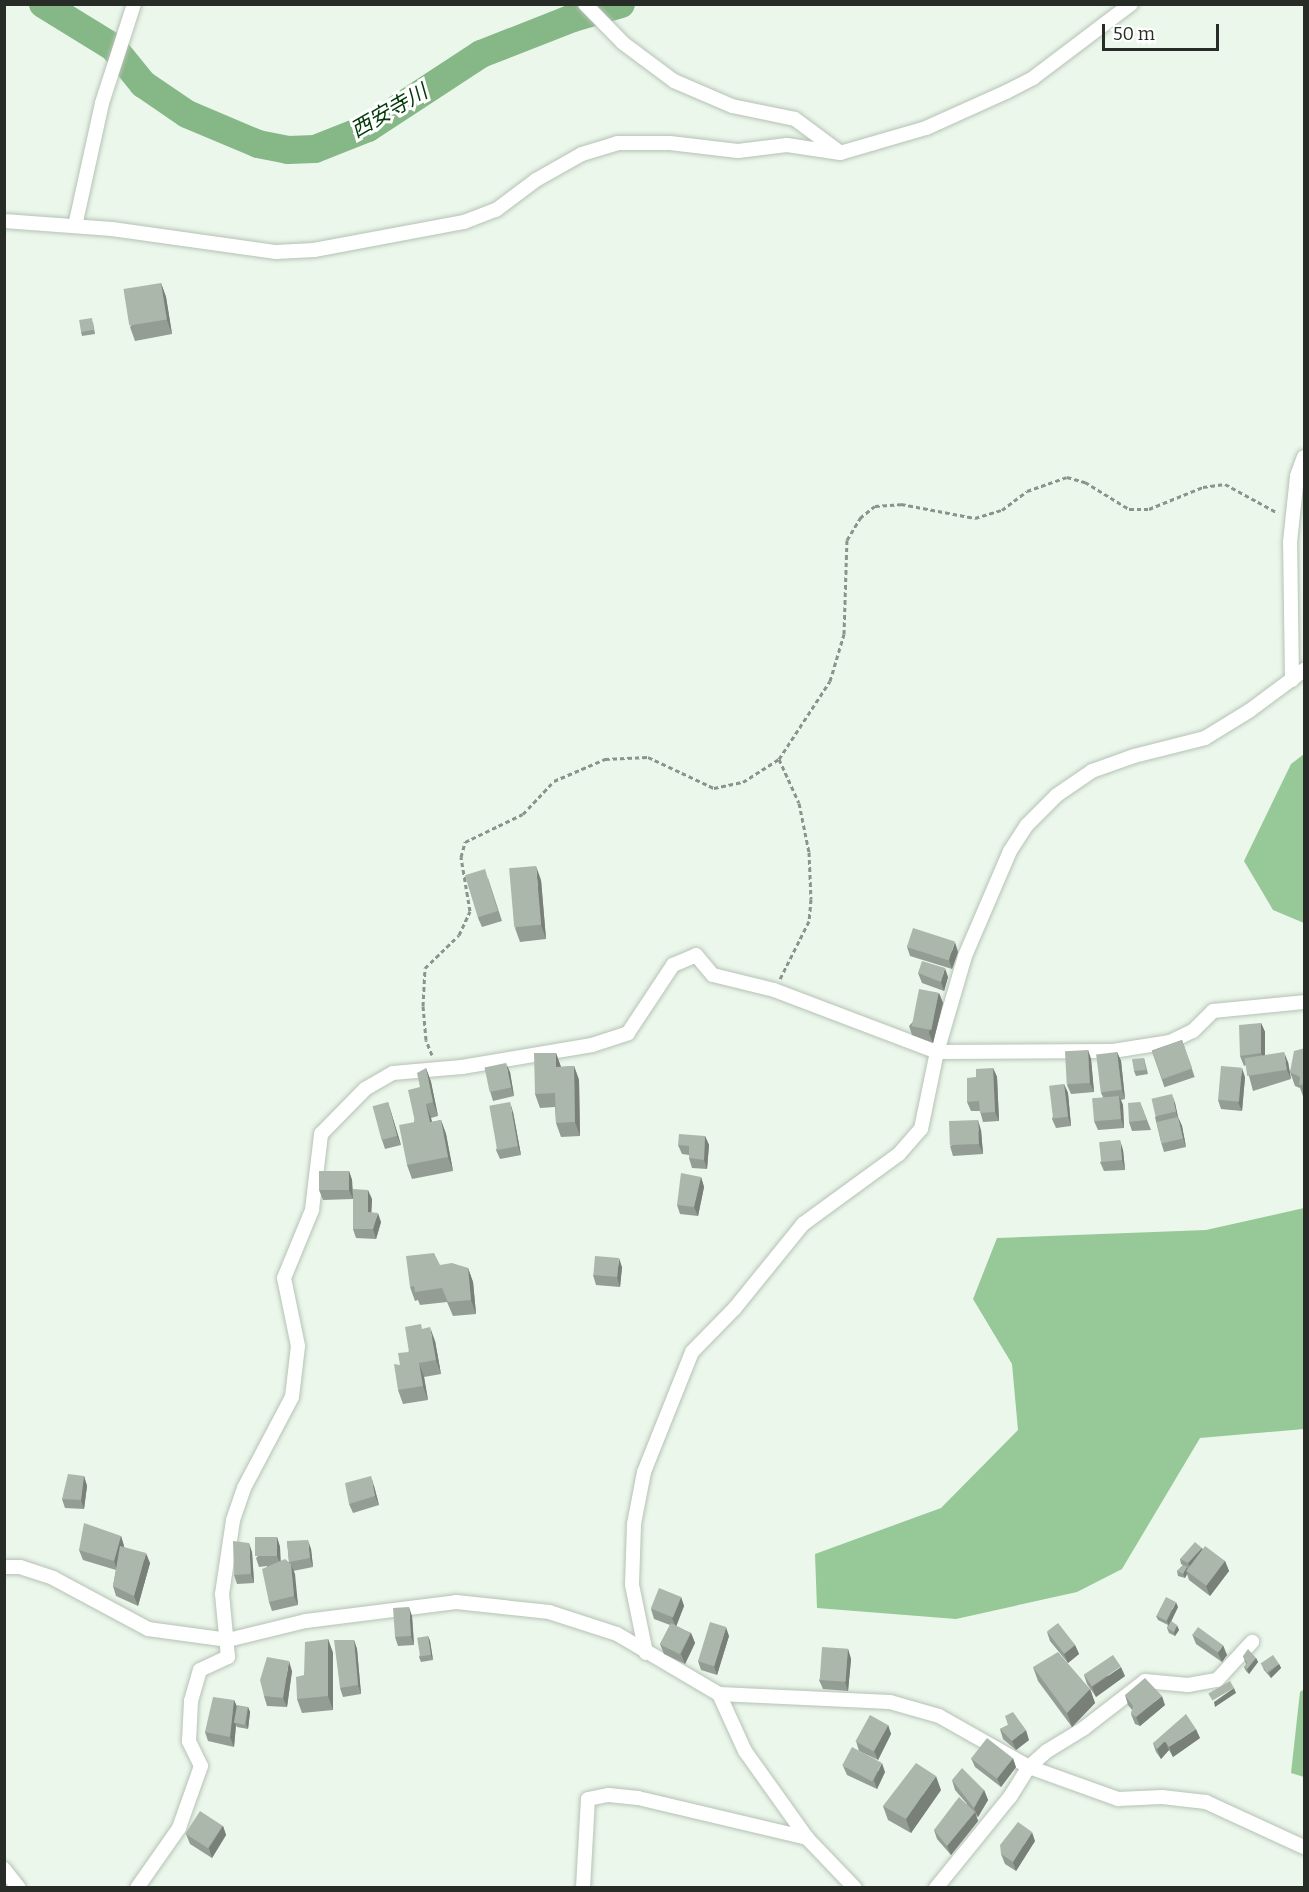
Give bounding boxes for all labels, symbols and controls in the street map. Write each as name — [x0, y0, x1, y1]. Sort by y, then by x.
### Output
scale bar — [1105, 12, 1222, 50]
text: 50 m — [1113, 23, 1155, 45]
water label: 西安寺川 — [346, 79, 432, 143]

